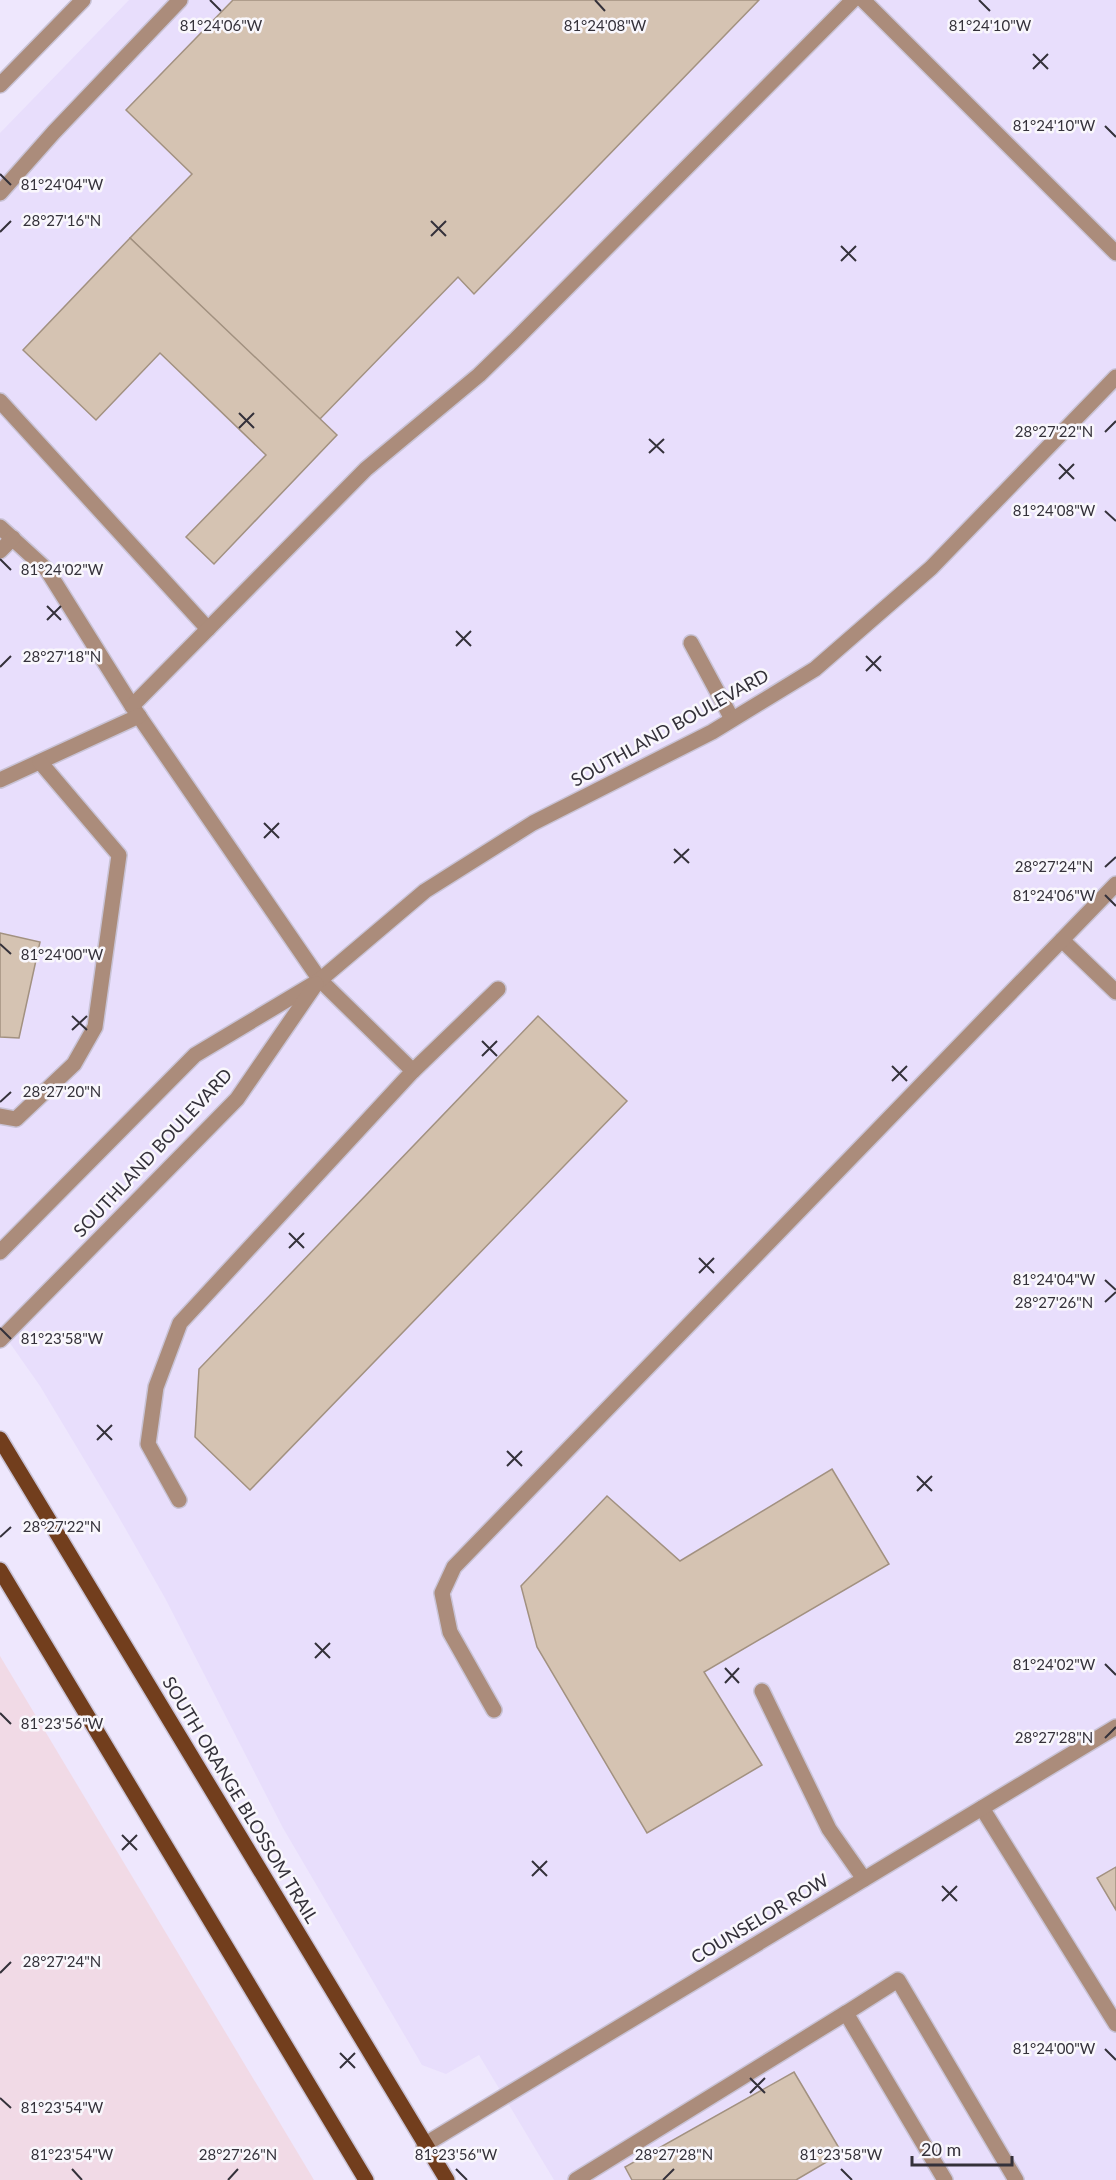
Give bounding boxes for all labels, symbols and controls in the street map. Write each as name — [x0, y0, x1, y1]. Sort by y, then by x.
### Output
text: 81°24'06"W — [180, 16, 263, 34]
text: 81°24'08"W — [564, 16, 647, 34]
text: 81°24'10"W — [949, 16, 1032, 34]
text: 81°24'10"W — [1013, 116, 1096, 134]
text: 81°24'04"W — [21, 175, 104, 193]
text: 28°27'16"N — [23, 211, 101, 229]
text: 28°27'22"N — [1015, 422, 1093, 440]
text: 81°24'08"W — [1013, 501, 1096, 519]
text: 81°24'02"W — [21, 560, 104, 578]
text: 28°27'18"N — [23, 647, 101, 665]
street label: SOUTHLAND BOULEVARD — [567, 664, 772, 791]
text: 28°27'24"N — [1015, 857, 1093, 875]
text: 81°24'06"W — [1013, 886, 1096, 904]
text: 81°24'00"W — [21, 945, 104, 963]
street label: SOUTHLAND BOULEVARD — [68, 1063, 236, 1241]
text: 28°27'20"N — [23, 1082, 101, 1100]
text: 81°24'04"W — [1013, 1270, 1096, 1288]
text: 28°27'26"N — [1015, 1293, 1093, 1311]
text: 81°23'58"W — [21, 1329, 104, 1347]
text: 28°27'22"N — [23, 1517, 101, 1535]
text: 81°24'02"W — [1013, 1655, 1096, 1673]
street label: SOUTH ORANGE BLOSSOM TRAIL — [158, 1672, 323, 1927]
text: 81°23'56"W — [21, 1714, 104, 1732]
text: 28°27'28"N — [1015, 1728, 1093, 1746]
street label: COUNSELOR ROW — [687, 1868, 832, 1968]
text: 28°27'24"N — [23, 1952, 101, 1970]
text: 81°24'00"W — [1013, 2039, 1096, 2057]
text: 81°23'54"W — [21, 2098, 104, 2116]
scale bar — [912, 2129, 1012, 2167]
text: 20 m — [921, 2138, 961, 2160]
text: 81°23'54"W — [31, 2145, 114, 2163]
text: 28°27'26"N — [199, 2145, 277, 2163]
text: 81°23'56"W — [415, 2145, 498, 2163]
text: 28°27'28"N — [635, 2145, 713, 2163]
text: 81°23'58"W — [800, 2145, 883, 2163]

